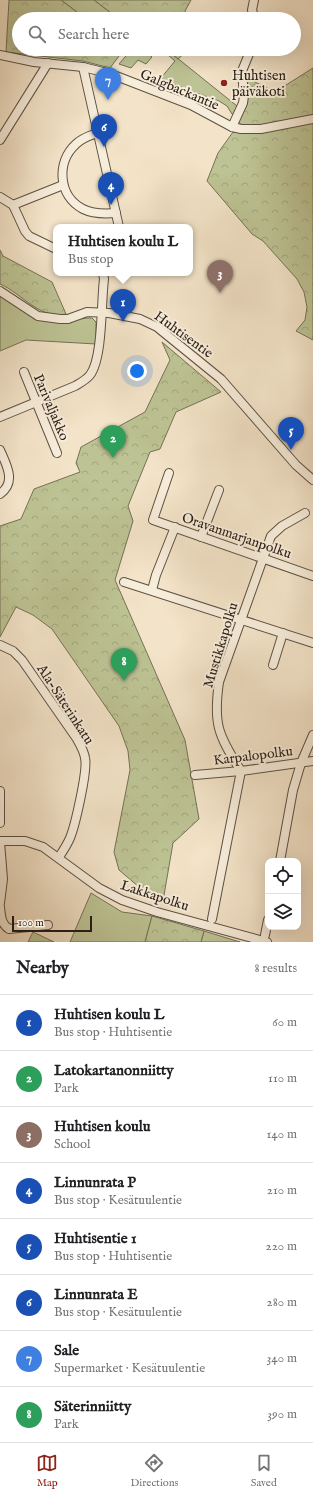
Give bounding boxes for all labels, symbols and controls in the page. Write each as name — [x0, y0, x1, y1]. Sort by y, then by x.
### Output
search box — [12, 12, 301, 56]
icon: search — [26, 23, 48, 45]
text: Search here — [58, 25, 129, 44]
street label: Galgbackantie — [137, 65, 222, 115]
pin: 7 — [95, 67, 121, 100]
place label: Huhtisen päiväkoti — [232, 67, 286, 101]
marker: Huhtisen päiväkoti — [219, 78, 229, 88]
pin: 6 — [91, 114, 117, 147]
pin: 4 — [98, 172, 124, 205]
popup — [53, 224, 193, 276]
text: Huhtisen koulu L — [68, 232, 178, 251]
text: Bus stop — [68, 251, 114, 268]
pin: 3 — [207, 260, 233, 293]
pin: 1 — [110, 289, 136, 322]
street label: Huhtisentie — [150, 307, 217, 363]
your location — [127, 361, 147, 381]
street label: Parivaljakko — [29, 371, 73, 444]
pin: 5 — [278, 417, 304, 450]
pin: 2 — [100, 425, 126, 458]
street label: Oravanmarjanpolku — [179, 509, 294, 563]
street label: Mustikkapolku — [199, 600, 242, 690]
pin: 8 — [111, 648, 137, 681]
street label: Ala-Säterinkatu — [32, 660, 98, 748]
street label: Karpalopolku — [212, 742, 294, 770]
map controls — [265, 858, 301, 930]
button: locate — [265, 858, 301, 894]
street label: Lakkapolku — [118, 876, 191, 915]
button: layers — [265, 894, 301, 930]
scale bar — [12, 914, 92, 933]
text: 100 m — [18, 916, 44, 930]
text: Nearby — [16, 958, 69, 979]
text: 8 results — [254, 960, 297, 977]
text: Huhtisen koulu L — [54, 1005, 164, 1024]
text: 1 — [27, 1014, 31, 1031]
text: 60 m — [272, 1014, 297, 1031]
text: Bus stop · Huhtisentie — [54, 1024, 172, 1041]
text: Latokartanonniitty — [54, 1061, 174, 1080]
text: 2 — [26, 1070, 32, 1087]
text: 110 m — [268, 1070, 297, 1087]
text: Park — [54, 1080, 79, 1097]
text: Huhtisen koulu — [54, 1117, 151, 1136]
text: 3 — [27, 1126, 31, 1143]
text: 140 m — [267, 1126, 297, 1143]
text: School — [54, 1136, 91, 1153]
text: Linnunrata P — [54, 1173, 136, 1192]
text: 4 — [26, 1182, 32, 1199]
text: 210 m — [267, 1182, 297, 1199]
text: Bus stop · Kesätuulentie — [54, 1192, 182, 1209]
text: Huhtisentie 1 — [54, 1229, 137, 1248]
text: 5 — [27, 1238, 31, 1255]
text: 220 m — [266, 1238, 297, 1255]
text: Bus stop · Huhtisentie — [54, 1248, 172, 1265]
text: Linnunrata E — [54, 1285, 138, 1304]
text: 6 — [26, 1294, 32, 1311]
text: 280 m — [267, 1294, 297, 1311]
text: Bus stop · Kesätuulentie — [54, 1304, 182, 1321]
text: Sale — [54, 1341, 79, 1360]
text: 7 — [26, 1350, 32, 1367]
text: 340 m — [267, 1350, 297, 1367]
text: Supermarket · Kesätuulentie — [54, 1360, 205, 1377]
text: Säterinniitty — [54, 1397, 131, 1416]
text: 8 — [26, 1406, 32, 1423]
text: 390 m — [267, 1406, 297, 1423]
text: Park — [54, 1416, 79, 1433]
tab: Map — [36, 1452, 58, 1490]
tab: Directions — [131, 1452, 178, 1490]
tab: Saved — [251, 1452, 277, 1490]

